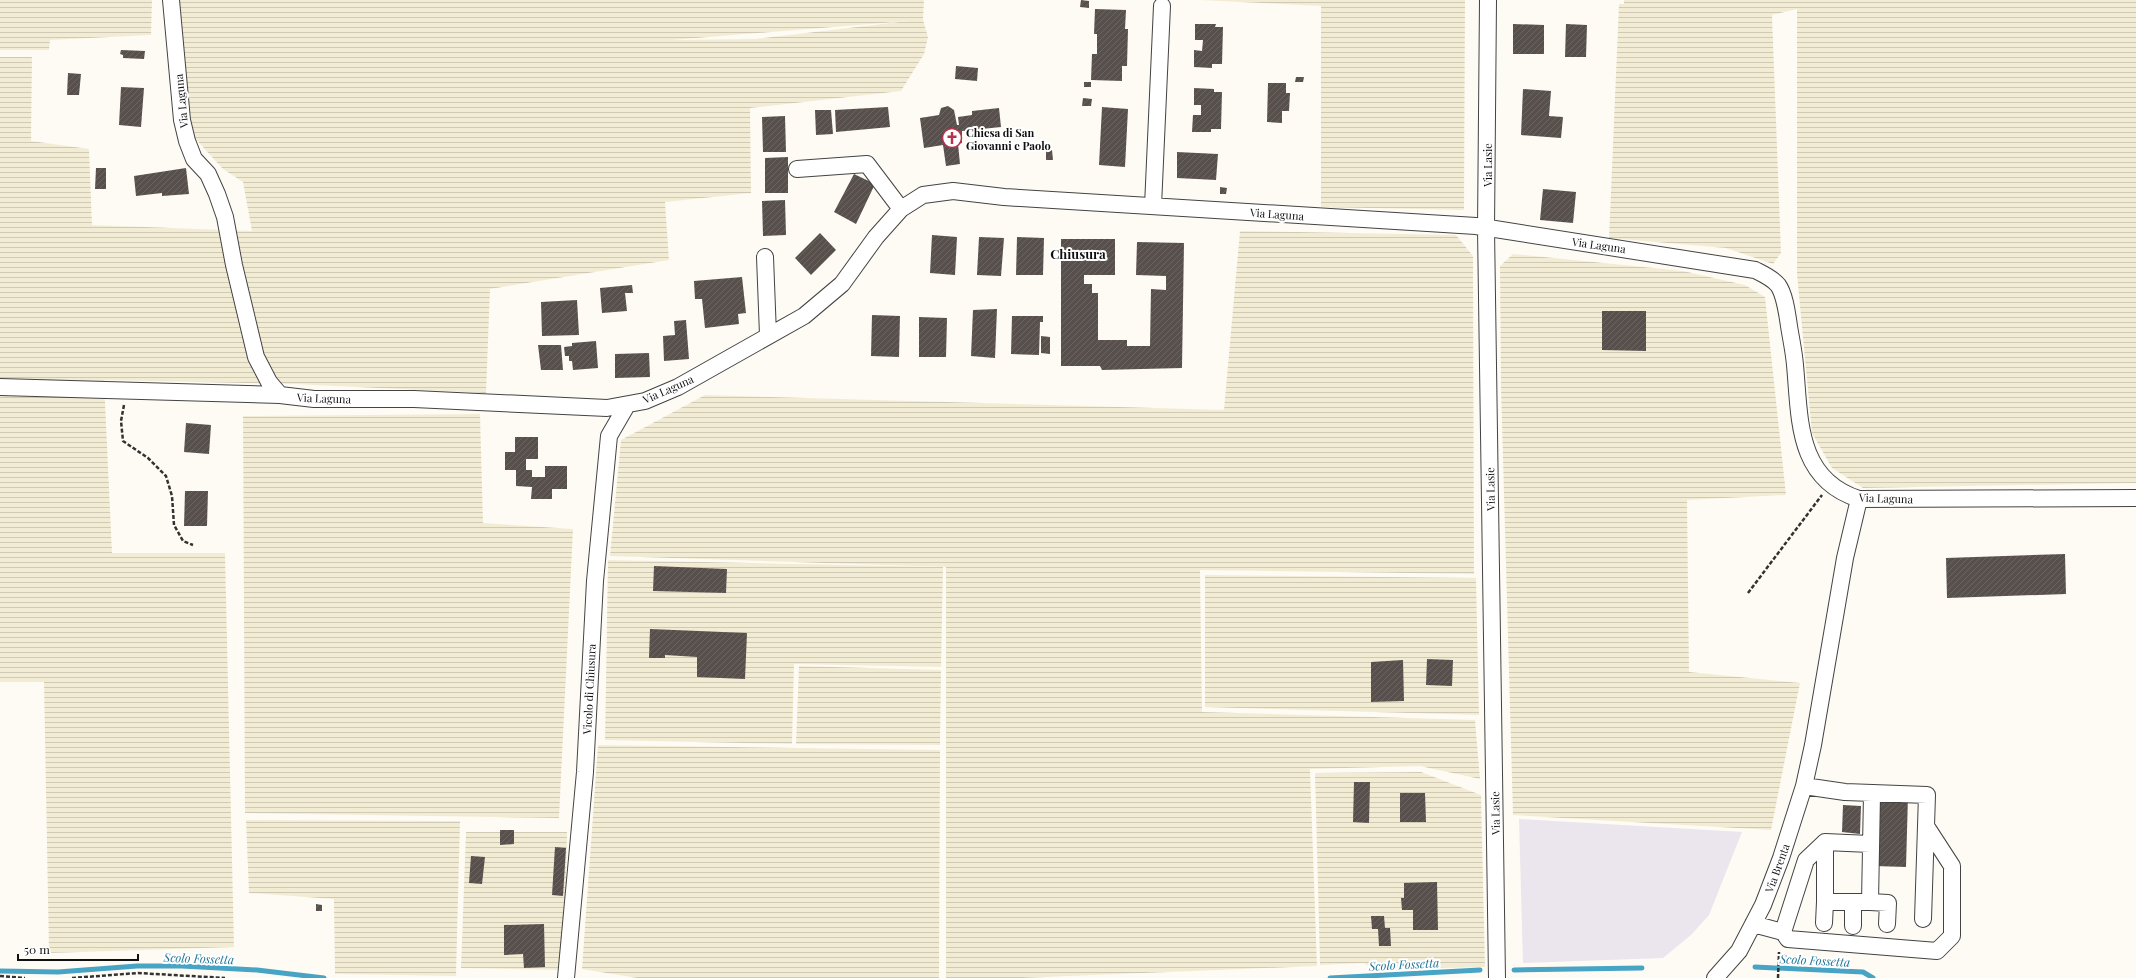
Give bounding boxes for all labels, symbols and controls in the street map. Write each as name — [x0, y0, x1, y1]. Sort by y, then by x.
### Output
street label: Via Laguna — [171, 73, 191, 130]
place label: Chiesa di San Giovanni e Paolo — [966, 125, 1051, 153]
church icon: Chiesa di San Giovanni e Paolo — [941, 127, 963, 149]
street label: Via Lasie — [1480, 143, 1495, 188]
street label: Via Laguna — [1248, 205, 1305, 223]
street label: Via Laguna — [1570, 234, 1627, 256]
district label: Chiusura — [1050, 245, 1106, 262]
street label: Via Laguna — [639, 371, 696, 407]
street label: Via Laguna — [296, 390, 352, 406]
street label: Via Lasie — [1482, 467, 1498, 512]
street label: Via Laguna — [1858, 490, 1914, 506]
street label: Vicolo di Chiusura — [579, 643, 599, 736]
street label: Via Lasie — [1487, 791, 1503, 836]
street label: Via Brenta — [1761, 841, 1793, 895]
scale bar — [18, 936, 138, 962]
text: 50 m — [24, 941, 50, 957]
water label: Scolo Fossetta — [162, 949, 235, 967]
water label: Scolo Fossetta — [1778, 950, 1851, 970]
water label: Scolo Fossetta — [1367, 954, 1440, 974]

